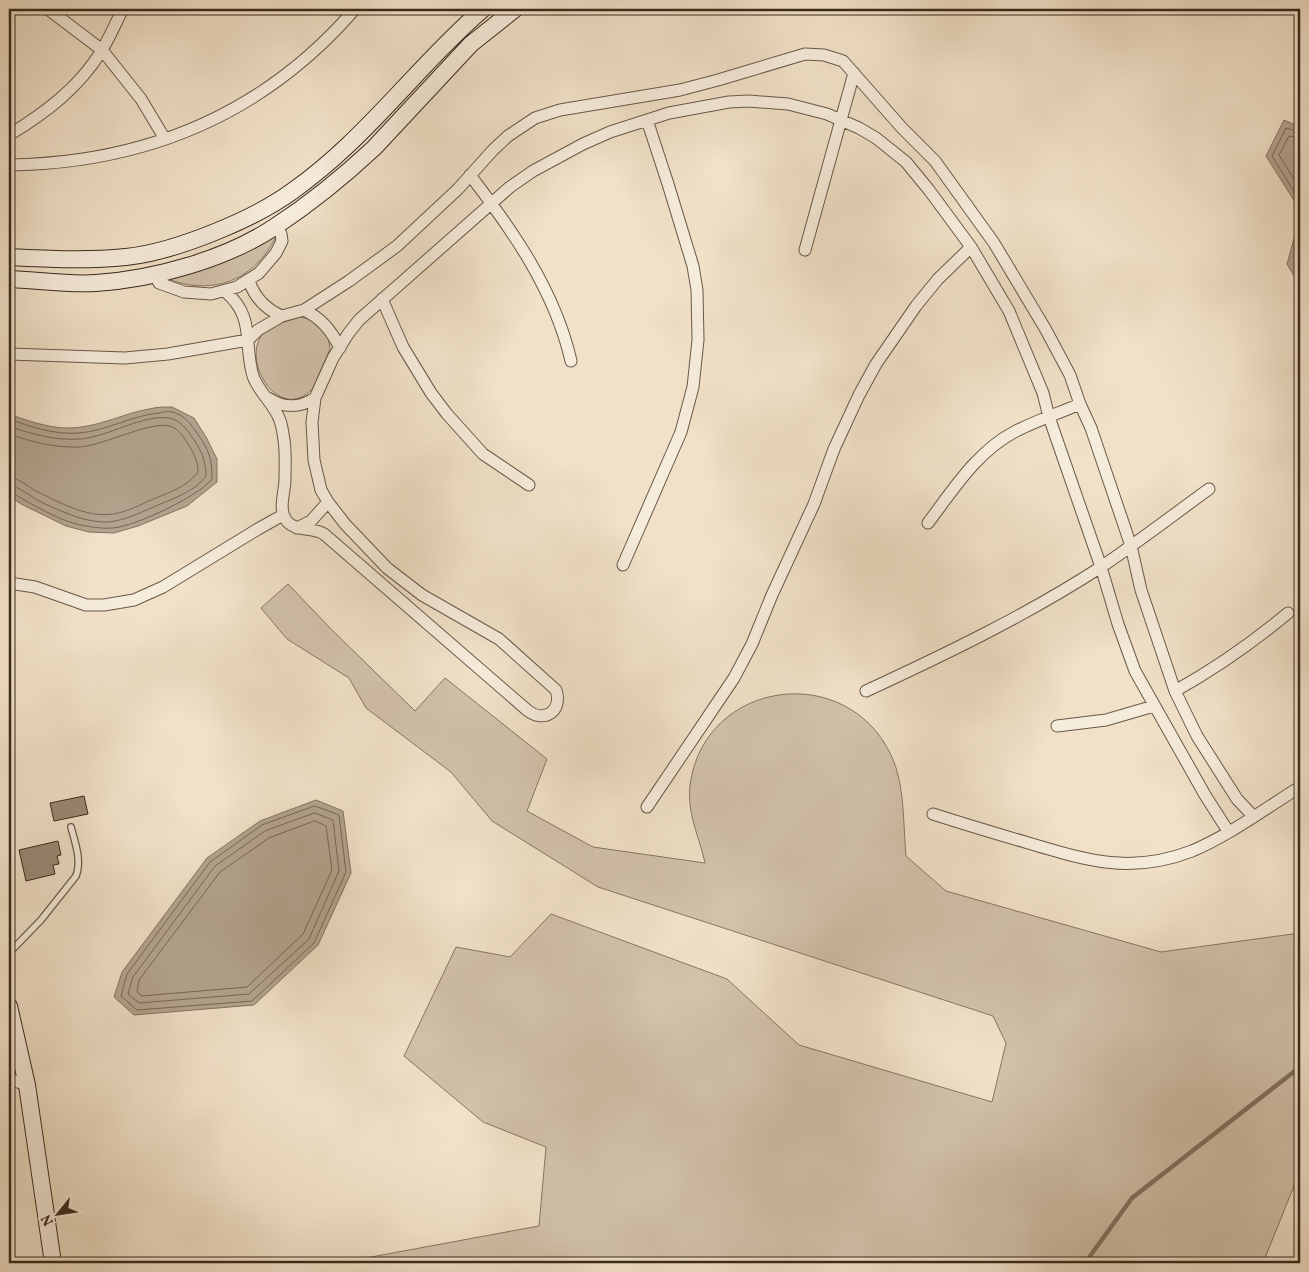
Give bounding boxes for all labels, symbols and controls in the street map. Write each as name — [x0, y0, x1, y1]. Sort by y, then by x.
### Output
north arrow — [32, 1190, 82, 1240]
text: N — [37, 1211, 59, 1229]

